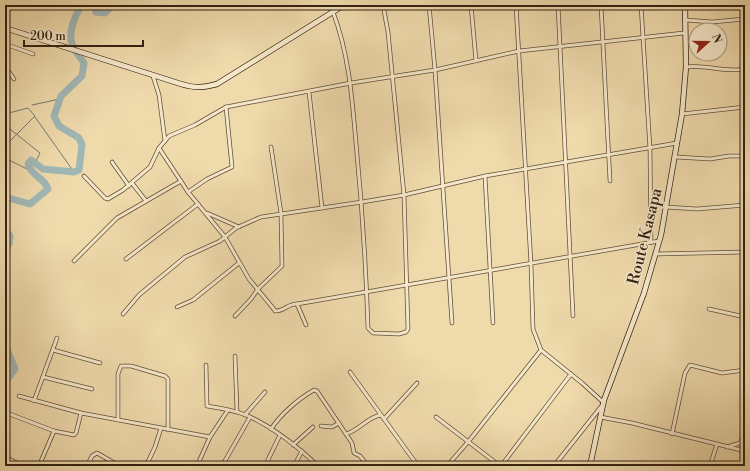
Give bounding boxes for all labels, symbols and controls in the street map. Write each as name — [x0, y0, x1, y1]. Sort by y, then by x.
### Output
scale bar — [24, 22, 143, 48]
north arrow — [688, 22, 728, 62]
text: 200 m — [30, 29, 66, 44]
text: N — [708, 32, 725, 46]
street label: Route Kasapa — [623, 185, 667, 287]

